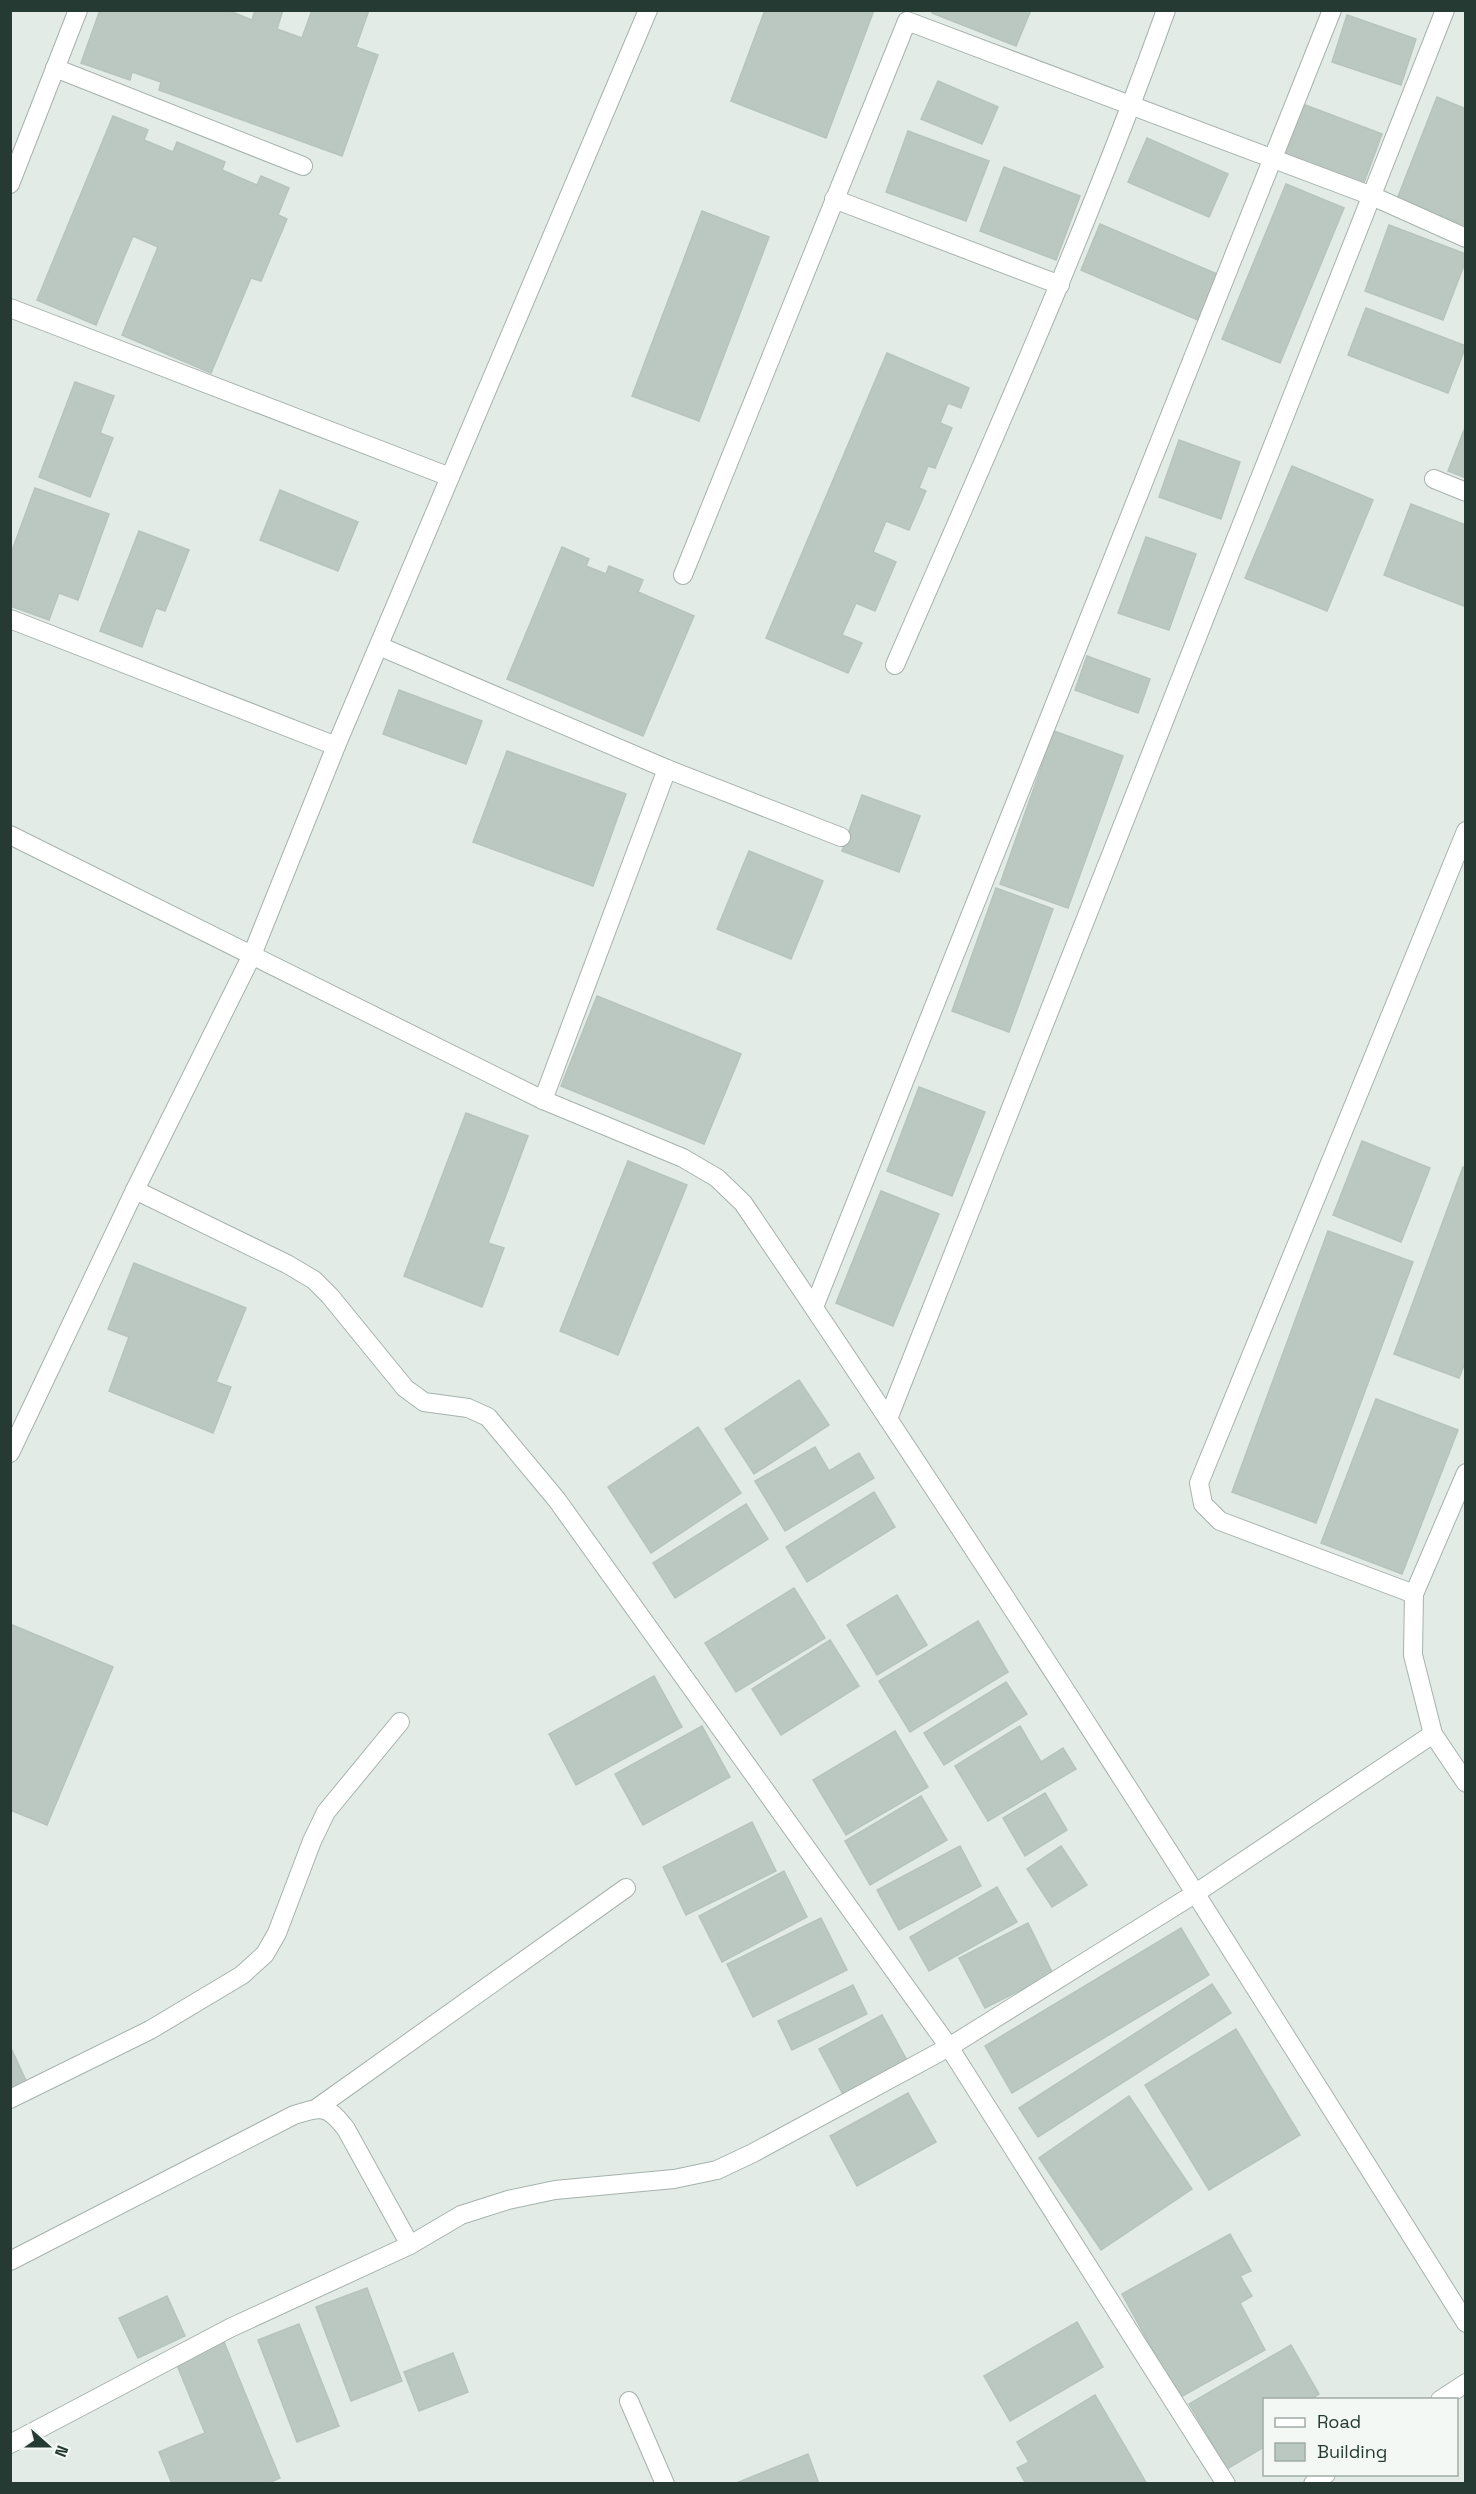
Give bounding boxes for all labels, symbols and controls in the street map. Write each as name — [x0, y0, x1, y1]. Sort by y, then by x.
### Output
legend — [1263, 2398, 1458, 2476]
text: Road — [1317, 2410, 1361, 2433]
north arrow — [18, 2416, 78, 2476]
text: Building — [1317, 2440, 1387, 2463]
text: N — [50, 2442, 73, 2460]

